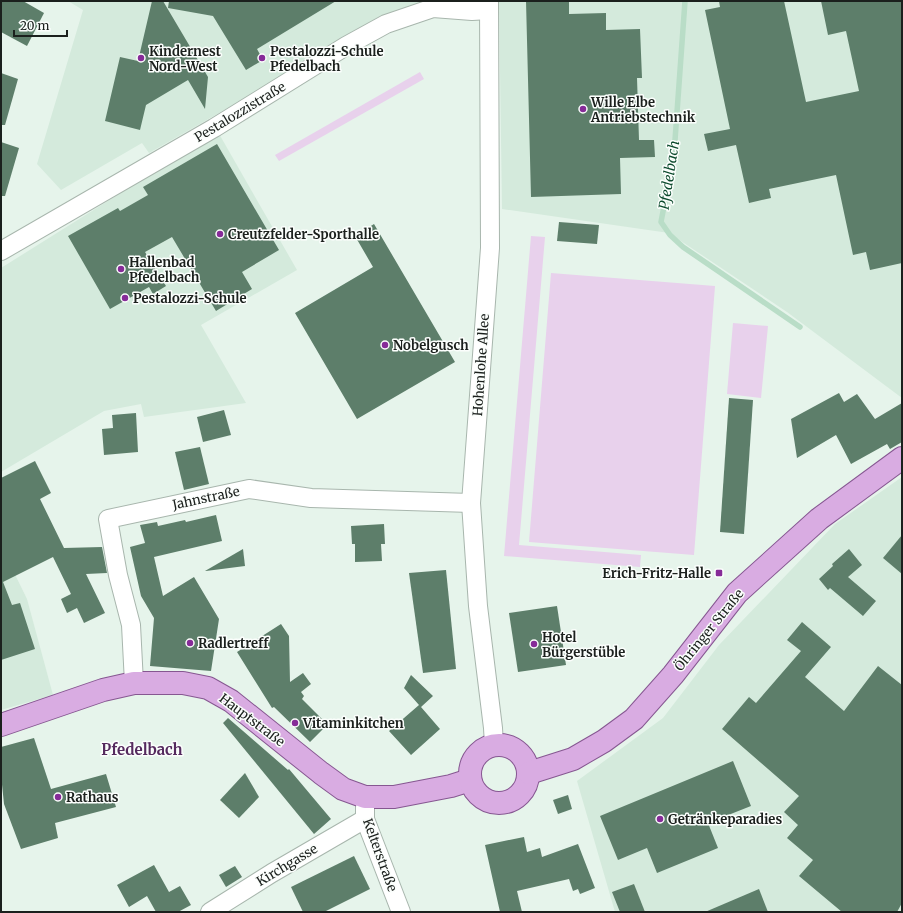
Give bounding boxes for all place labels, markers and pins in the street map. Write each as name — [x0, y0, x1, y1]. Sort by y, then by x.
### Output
place label: Kindernest Nord-West — [149, 43, 222, 75]
place label: Pestalozzi-Schule Pfedelbach — [270, 43, 383, 75]
marker: Kindernest Nord-West — [136, 53, 146, 63]
marker: Pestalozzi-Schule Pfedelbach — [257, 53, 267, 63]
place label: Wille Elbe Antriebstechnik — [590, 94, 696, 126]
marker: Wille Elbe Antriebstechnik — [578, 104, 588, 114]
place label: Creutzfelder-Sporthalle — [228, 226, 379, 243]
marker: Creutzfelder-Sporthalle — [215, 229, 225, 239]
place label: Hallenbad Pfedelbach — [129, 254, 200, 286]
marker: Hallenbad Pfedelbach — [116, 264, 126, 274]
place label: Pestalozzi-Schule — [133, 290, 246, 307]
marker: Pestalozzi-Schule — [120, 293, 130, 303]
place label: Nobelgusch — [393, 337, 469, 354]
marker: Nobelgusch — [380, 340, 390, 350]
place label: Erich-Fritz-Halle — [602, 565, 711, 582]
marker: Erich-Fritz-Halle — [714, 568, 724, 578]
place label: Hotel Bürgerstüble — [542, 629, 625, 661]
place label: Radlertreff — [198, 635, 269, 652]
marker: Radlertreff — [185, 638, 195, 648]
marker: Hotel Bürgerstüble — [529, 639, 539, 649]
place label: Vitaminkitchen — [302, 715, 404, 732]
marker: Vitaminkitchen — [290, 718, 300, 728]
place label: Rathaus — [66, 789, 119, 806]
marker: Rathaus — [53, 792, 63, 802]
place label: Getränkeparadies — [668, 811, 782, 828]
marker: Getränkeparadies — [655, 814, 665, 824]

